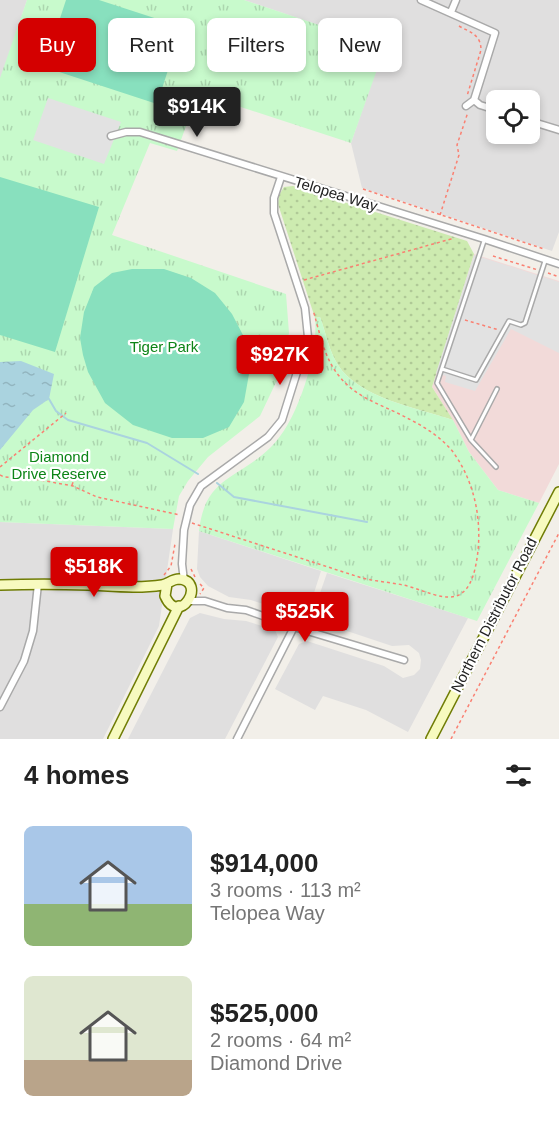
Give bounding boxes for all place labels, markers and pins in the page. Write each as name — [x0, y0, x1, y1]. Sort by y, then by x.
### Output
pin: $914K — [155, 87, 239, 138]
pin: $927K — [238, 335, 322, 386]
pin: $518K — [52, 547, 136, 598]
pin: $525K — [263, 592, 347, 643]

